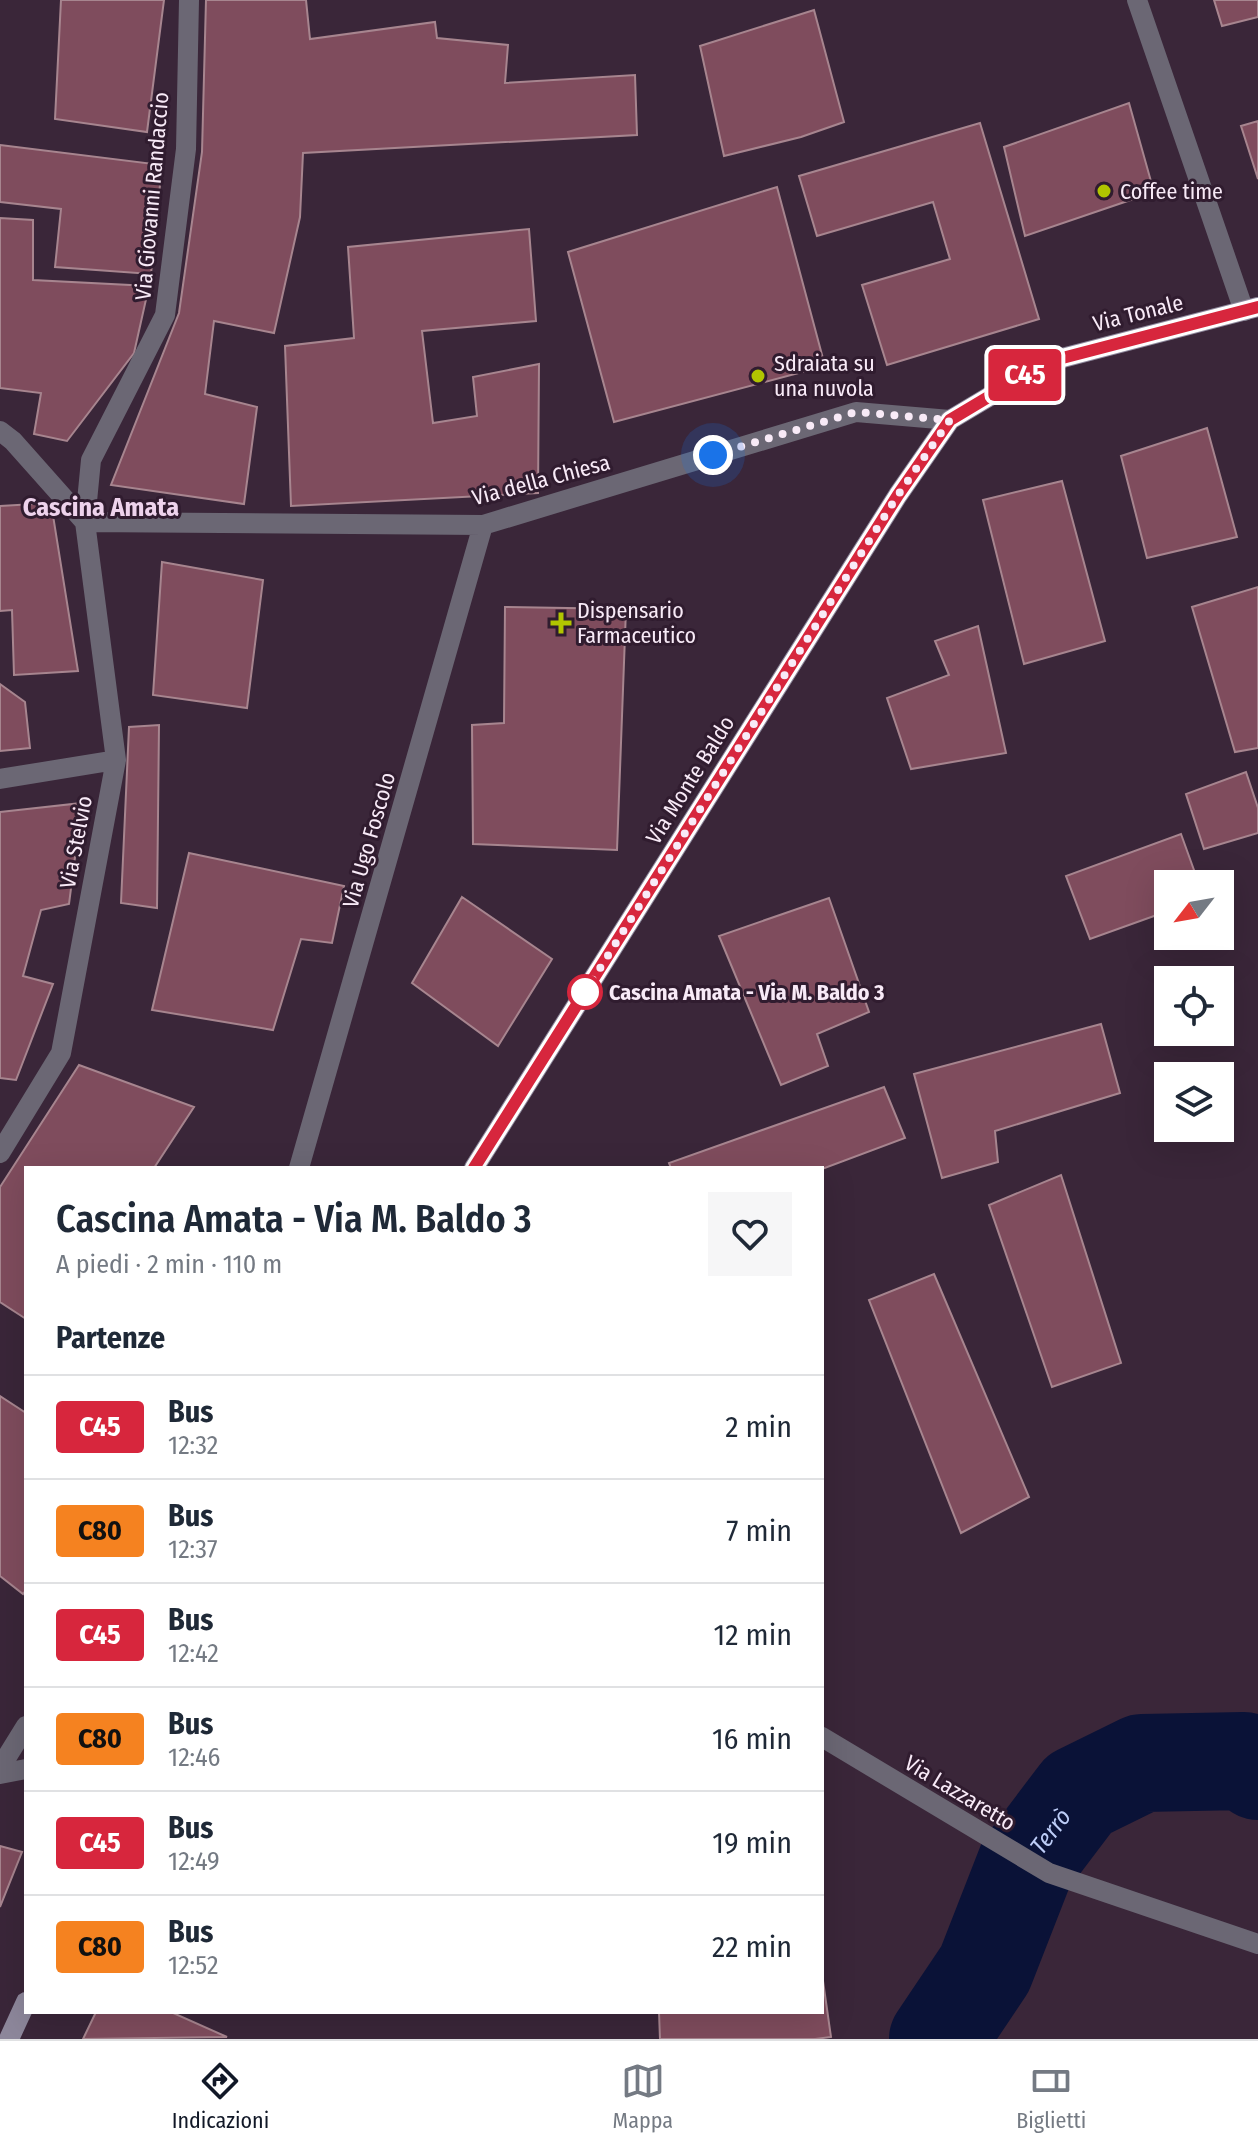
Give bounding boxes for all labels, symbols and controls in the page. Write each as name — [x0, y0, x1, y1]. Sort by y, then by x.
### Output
street label: Via Giovanni Randaccio — [129, 91, 175, 301]
place label: Coffee time — [1120, 178, 1223, 205]
marker: Coffee time — [1095, 182, 1113, 200]
street label: Via Tonale — [1090, 289, 1186, 337]
line badge: C45 — [979, 349, 1071, 401]
place label: Sdraiata su una nuvola — [774, 350, 875, 402]
text: C45 — [1004, 358, 1046, 391]
marker: Sdraiata su una nuvola — [749, 367, 767, 385]
your location — [693, 435, 733, 475]
street label: Via della Chiesa — [469, 449, 613, 511]
district label: Cascina Amata — [23, 492, 179, 523]
place label: Dispensario Farmaceutico — [577, 597, 696, 649]
marker: Dispensario Farmaceutico — [552, 614, 570, 632]
street label: Via Monte Baldo — [640, 711, 740, 849]
street label: Via Ugo Foscolo — [337, 769, 401, 911]
street label: Via Stelvio — [54, 793, 98, 891]
north arrow — [1154, 870, 1234, 950]
map controls — [1154, 870, 1234, 1142]
button: locate — [1154, 966, 1234, 1046]
marker: Cascina Amata - Via M. Baldo 3 — [568, 975, 602, 1009]
place label: Cascina Amata - Via M. Baldo 3 — [609, 979, 884, 1006]
button: layers — [1154, 1062, 1234, 1142]
button: heart — [708, 1192, 792, 1276]
text: Cascina Amata - Via M. Baldo 3 — [56, 1196, 532, 1242]
text: A piedi · 2 min · 110 m — [56, 1249, 282, 1280]
text: Partenze — [56, 1320, 165, 1356]
text: Bus — [168, 1394, 213, 1430]
text: 2 min — [725, 1409, 792, 1445]
text: C45 — [79, 1410, 121, 1443]
text: 12:32 — [168, 1430, 218, 1461]
text: Bus — [168, 1498, 213, 1534]
text: 7 min — [726, 1513, 792, 1549]
text: C80 — [78, 1514, 122, 1547]
text: 12:37 — [168, 1534, 217, 1565]
text: Bus — [168, 1602, 213, 1638]
text: 12 min — [714, 1617, 792, 1653]
text: C45 — [79, 1618, 121, 1651]
text: 12:42 — [168, 1638, 219, 1669]
text: Bus — [168, 1706, 213, 1742]
text: 16 min — [712, 1721, 792, 1757]
text: C80 — [78, 1722, 122, 1755]
text: 12:46 — [168, 1742, 220, 1773]
street label: Via Lazzaretto — [900, 1749, 1020, 1837]
water label: Terrò — [1025, 1803, 1077, 1860]
text: Bus — [168, 1810, 213, 1846]
text: 19 min — [712, 1825, 792, 1861]
text: C45 — [79, 1826, 121, 1859]
text: 12:49 — [168, 1846, 220, 1877]
text: Bus — [168, 1914, 213, 1950]
text: 22 min — [712, 1929, 792, 1965]
text: C80 — [78, 1930, 122, 1963]
text: 12:52 — [168, 1950, 218, 1981]
tab: Indicazioni — [172, 2059, 269, 2134]
tab: Mappa — [613, 2059, 673, 2134]
tab: Biglietti — [1016, 2059, 1086, 2134]

